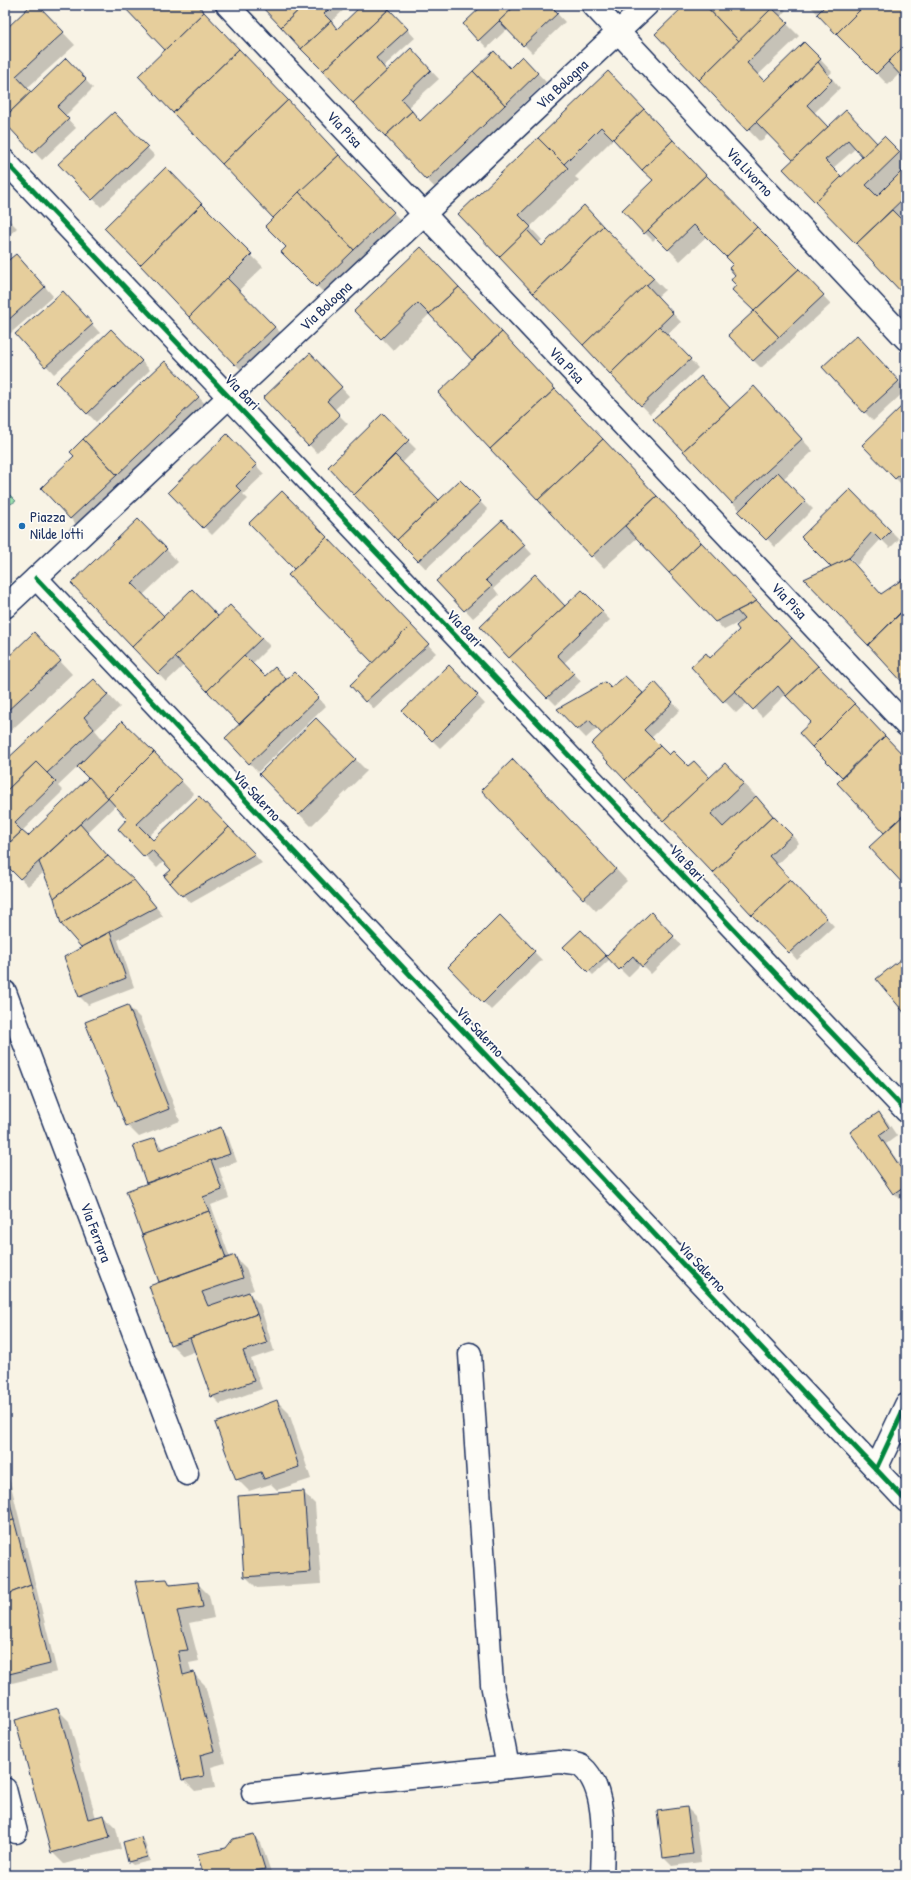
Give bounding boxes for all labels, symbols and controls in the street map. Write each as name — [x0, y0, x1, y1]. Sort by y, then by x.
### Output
street label: Via Bologna — [531, 54, 593, 114]
street label: Via Pisa — [322, 106, 367, 152]
street label: Via Livorno — [722, 142, 778, 201]
street label: Via Bologna — [295, 276, 356, 335]
street label: Via Pisa — [544, 342, 590, 388]
street label: Via Bari — [220, 369, 265, 415]
place label: Piazza Nilde Iotti — [30, 506, 84, 544]
marker: Piazza Nilde Iotti — [17, 521, 27, 531]
street label: Via Pisa — [767, 577, 812, 624]
street label: Via Bari — [442, 604, 487, 651]
street label: Via Salerno — [228, 766, 286, 826]
street label: Via Bari — [665, 839, 710, 886]
street label: Via Salerno — [451, 1002, 509, 1062]
street label: Via Ferrara — [75, 1200, 117, 1265]
street label: Via Salerno — [673, 1237, 731, 1297]

